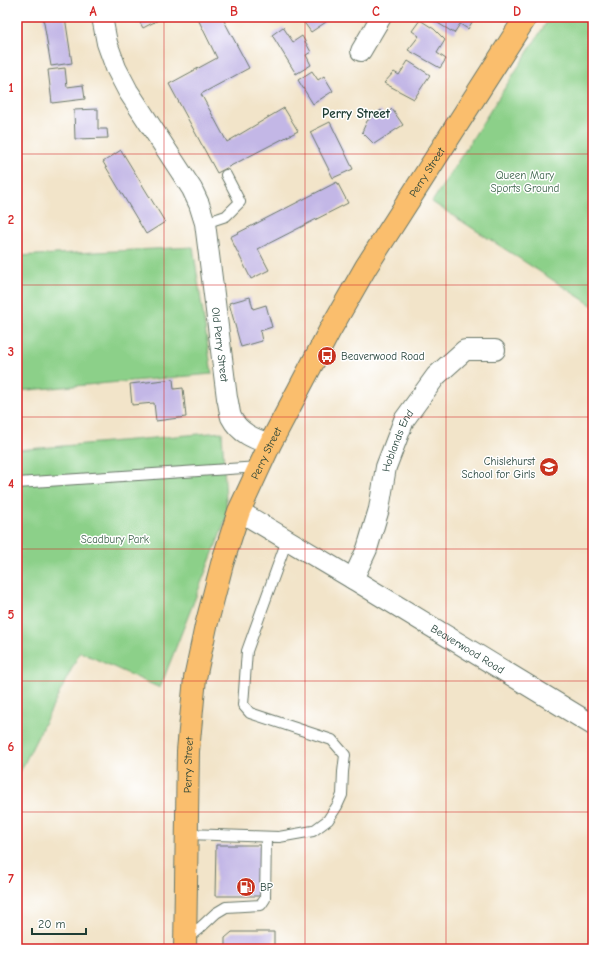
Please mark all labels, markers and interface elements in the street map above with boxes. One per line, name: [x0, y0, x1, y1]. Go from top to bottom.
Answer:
text: A: [89, 4, 97, 19]
text: B: [230, 4, 238, 19]
text: C: [372, 4, 380, 19]
text: D: [513, 4, 521, 19]
text: 1: [8, 80, 14, 95]
district label: Perry Street: [322, 106, 391, 121]
street label: Perry Street: [406, 144, 448, 199]
park label: Queen Mary Sports Ground: [491, 169, 560, 195]
text: 2: [8, 212, 14, 227]
street label: Old Perry Street: [209, 306, 232, 383]
text: 3: [8, 344, 14, 359]
bus stop icon: Beaverwood Road: [316, 345, 338, 367]
place label: Beaverwood Road: [341, 350, 425, 363]
street label: Hoblands End: [379, 407, 416, 473]
street label: Perry Street: [248, 424, 285, 481]
place label: Chislehurst School for Girls: [462, 455, 536, 481]
school or university icon: Chislehurst School for Girls: [538, 456, 560, 478]
text: 4: [8, 476, 14, 491]
park label: Scadbury Park: [81, 533, 150, 546]
text: 5: [8, 607, 15, 622]
street label: Beaverwood Road: [429, 621, 507, 676]
street label: Perry Street: [181, 736, 196, 793]
text: 6: [8, 739, 15, 754]
text: 7: [8, 871, 14, 886]
fuel station icon: BP: [235, 876, 257, 898]
place label: BP: [260, 881, 273, 894]
scale bar: [32, 910, 86, 936]
text: 20 m: [38, 917, 66, 931]

